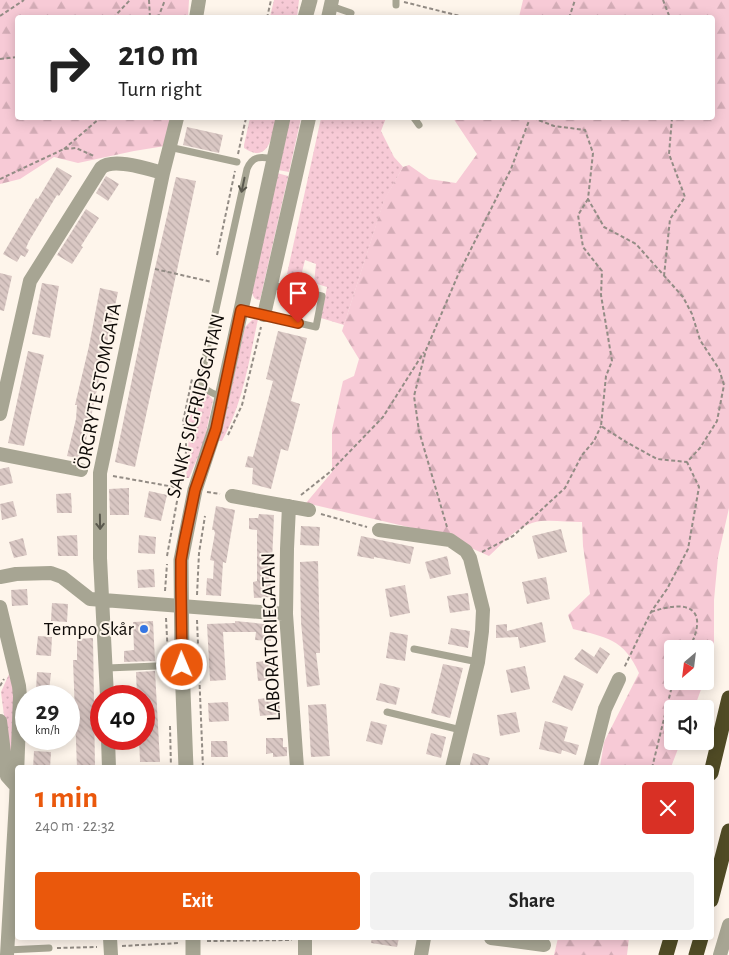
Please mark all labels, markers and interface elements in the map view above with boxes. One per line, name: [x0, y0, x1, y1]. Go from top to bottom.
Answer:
icon: right: [35, 35, 100, 100]
text: 210 m: [118, 37, 199, 72]
text: Turn right: [118, 78, 202, 100]
one-way arrow: [238, 176, 247, 192]
pin: [277, 272, 319, 323]
icon: arrive: [284, 279, 312, 307]
street label: ÖRGRYTE STOMGATA: [73, 301, 125, 471]
street label: SANKT SIGFRIDSGATAN: [163, 312, 229, 500]
one-way arrow: [95, 514, 105, 530]
street label: LABORATORIEGATAN: [258, 552, 284, 722]
place label: Tempo Skår: [44, 619, 135, 639]
marker: Tempo Skår: [138, 623, 150, 635]
position arrow: [155, 638, 207, 690]
north arrow: [664, 640, 714, 690]
map controls: [664, 640, 714, 750]
speed limit sign: 40: [90, 685, 155, 750]
text: 29: [36, 699, 59, 724]
button: sound: [664, 700, 714, 750]
text: km/h: [35, 724, 60, 736]
button: close: [642, 782, 694, 834]
text: 1 min: [35, 783, 98, 813]
text: 240 m · 22:32: [35, 818, 115, 834]
button: Exit: [35, 872, 360, 930]
button: Share: [370, 872, 694, 930]

